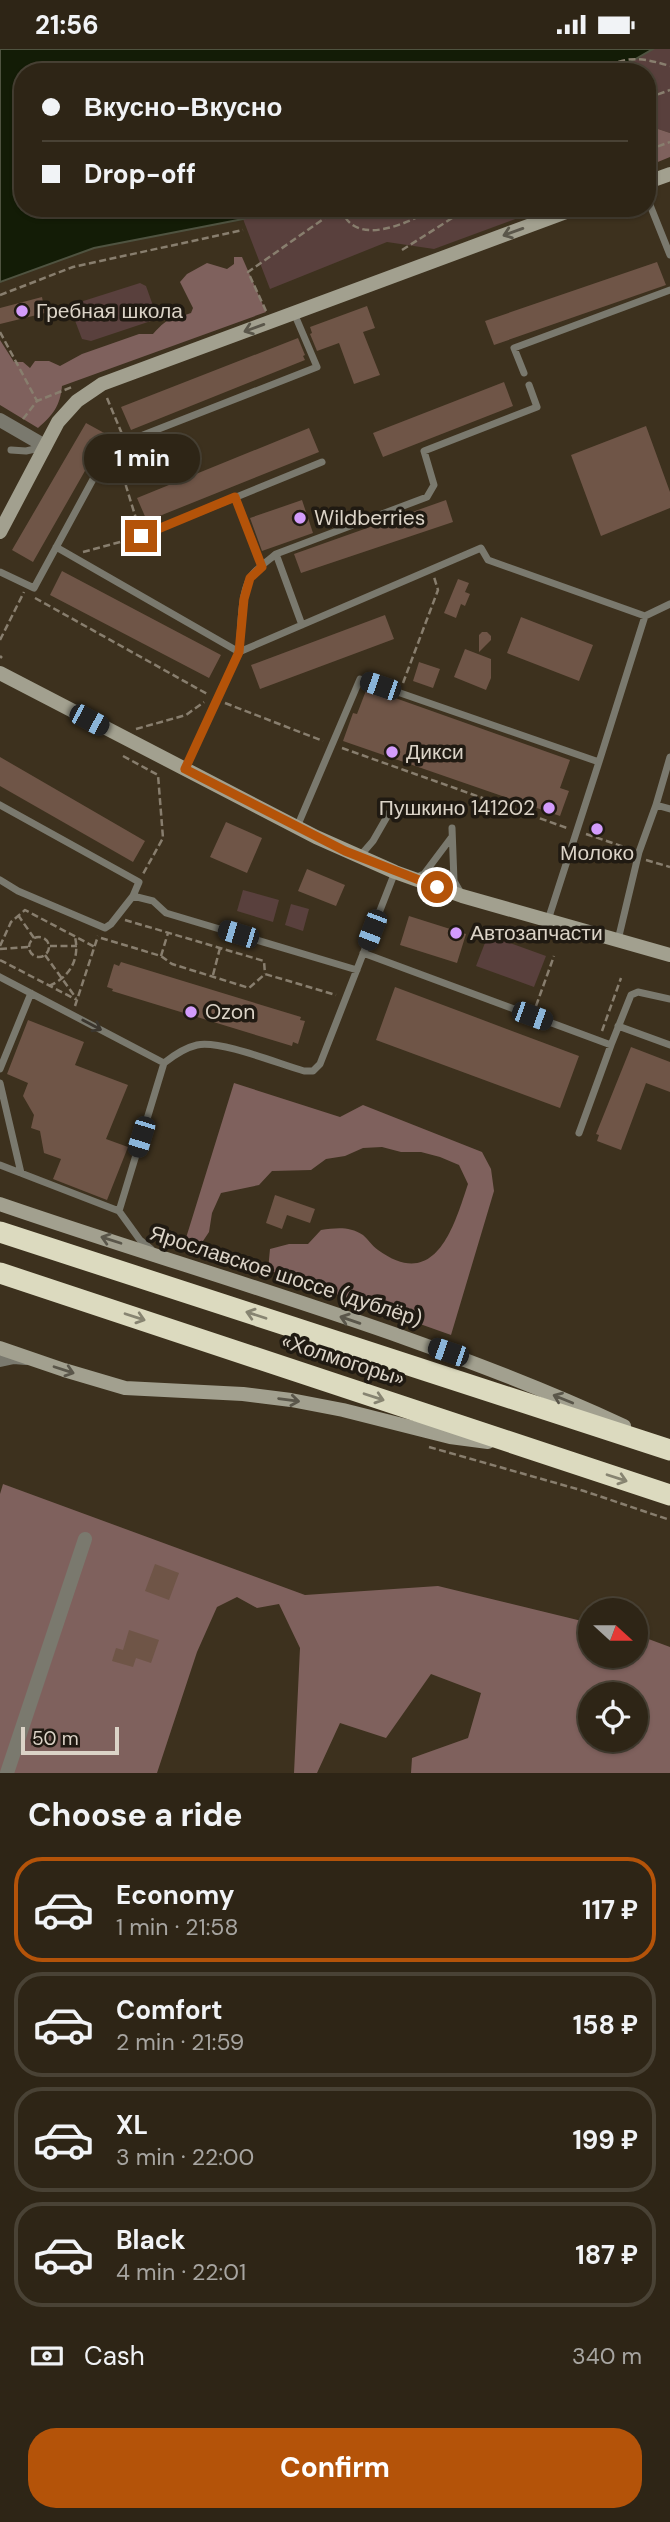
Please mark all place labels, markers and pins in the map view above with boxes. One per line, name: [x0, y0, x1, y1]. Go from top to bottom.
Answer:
place label: Гребная школа: [36, 297, 183, 325]
marker: Гребная школа: [14, 303, 30, 319]
place label: Wildberries: [314, 504, 425, 532]
marker: Wildberries: [292, 510, 308, 526]
place label: Дикси: [406, 738, 464, 766]
marker: Дикси: [384, 744, 400, 760]
place label: Пушкино 141202: [379, 794, 535, 822]
marker: Пушкино 141202: [541, 800, 557, 816]
marker: Молоко: [589, 821, 605, 837]
place label: Молоко: [560, 839, 634, 867]
place label: Автозапчасти: [470, 919, 603, 947]
marker: Автозапчасти: [448, 925, 464, 941]
place label: Ozon: [205, 998, 255, 1026]
marker: Ozon: [183, 1004, 199, 1020]

